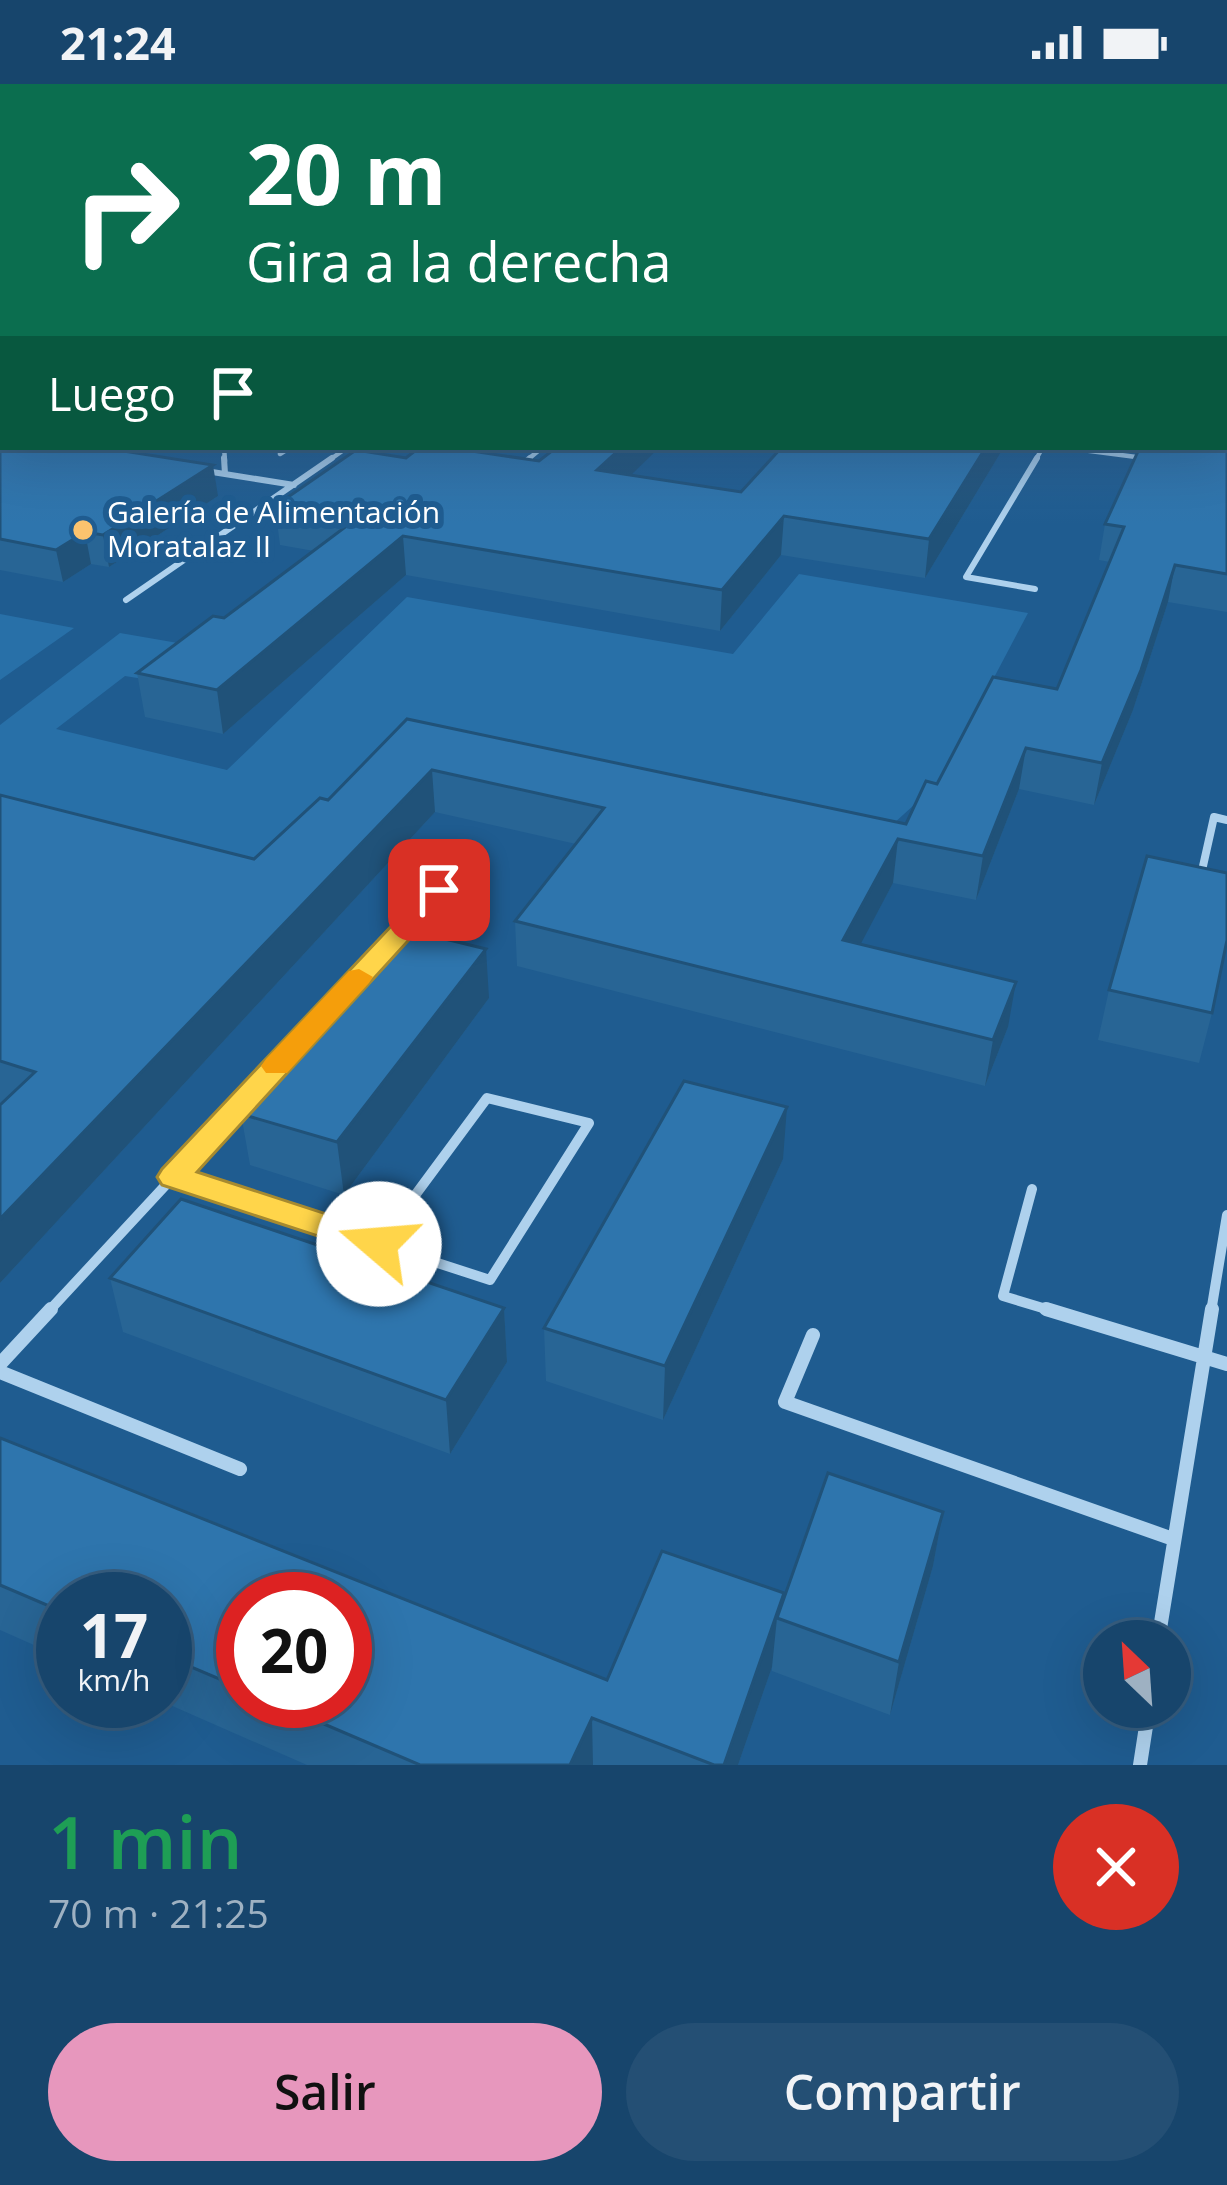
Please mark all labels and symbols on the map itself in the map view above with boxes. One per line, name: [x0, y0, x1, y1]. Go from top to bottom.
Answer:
place label: Galería de Alimentación Moratalaz II: [107, 491, 440, 566]
marker: Galería de Alimentación Moratalaz II: [70, 517, 96, 543]
pin: [388, 839, 490, 941]
position arrow: [316, 1181, 442, 1307]
speed limit sign: 20: [216, 1572, 372, 1728]
north arrow: [1083, 1620, 1191, 1728]

